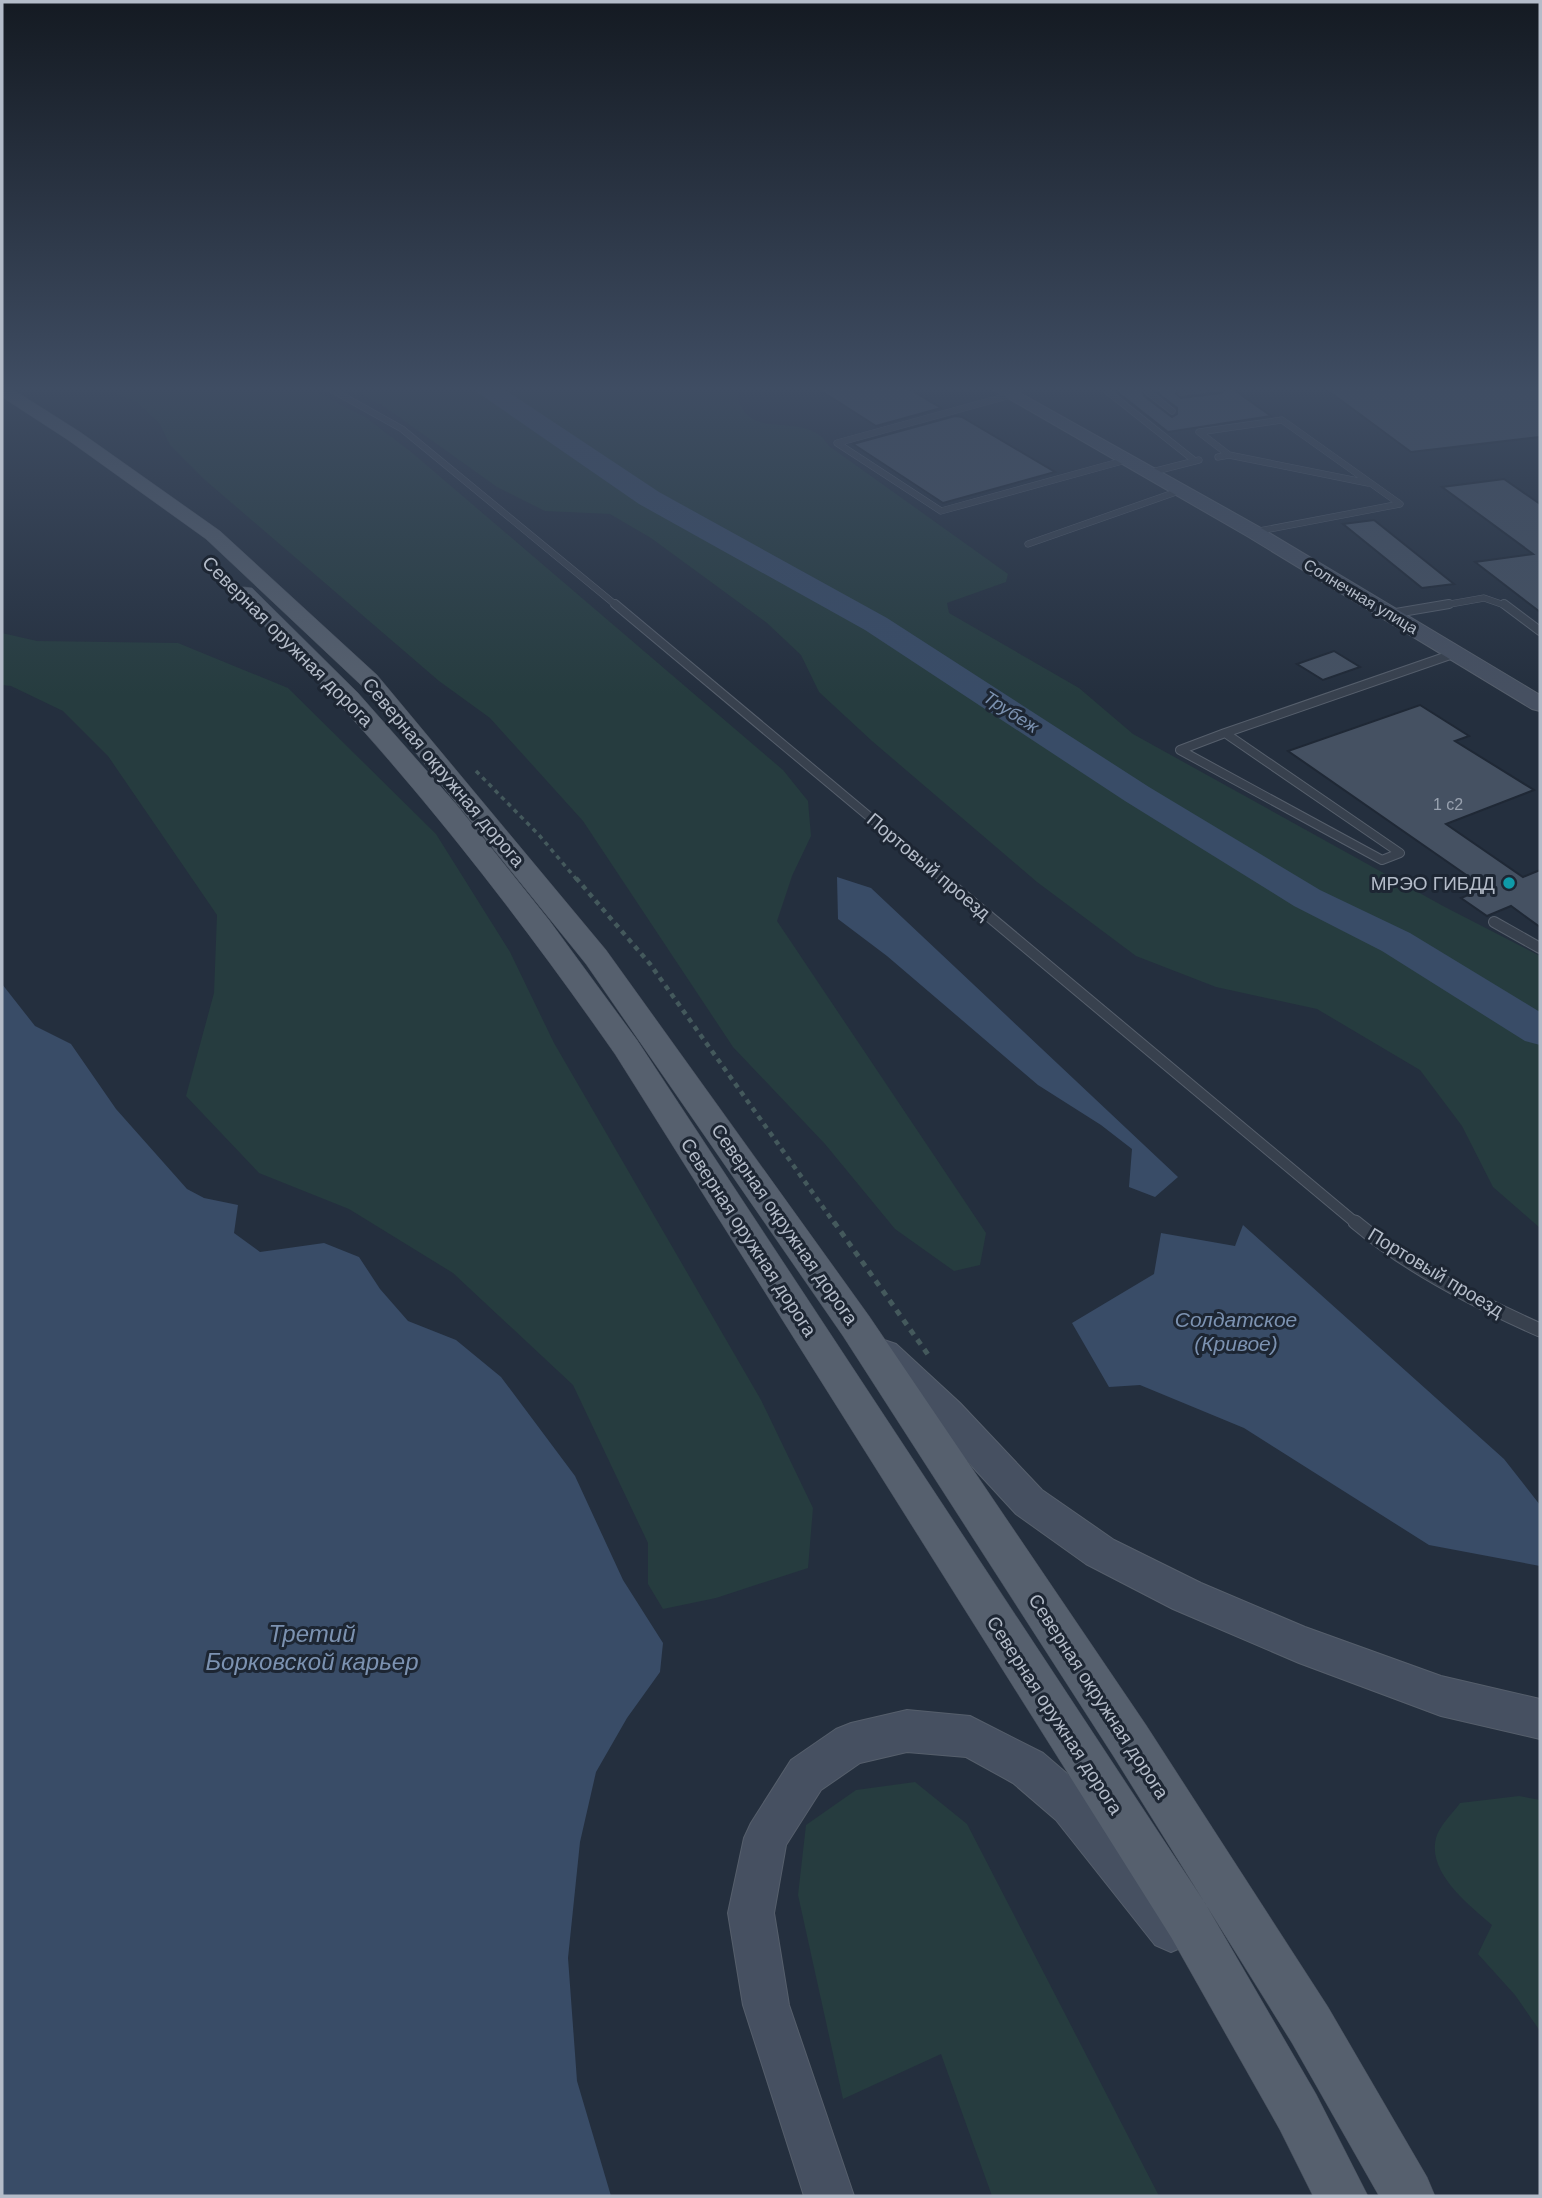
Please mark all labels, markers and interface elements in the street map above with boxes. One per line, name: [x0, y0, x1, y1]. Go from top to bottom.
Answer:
street label: Северная оружная дорога: [198, 552, 377, 731]
street label: Солнечная улица: [1301, 556, 1421, 637]
street label: Северная окружная дорога: [358, 674, 529, 871]
water label: Трубеж: [980, 687, 1044, 738]
house number: 1 с2: [1433, 796, 1463, 813]
street label: Портовый проезд: [863, 809, 994, 924]
place label: МРЭО ГИБДД: [1371, 873, 1495, 894]
marker: МРЭО ГИБДД: [1501, 875, 1517, 891]
street label: Северная окружная дорога: [707, 1120, 862, 1329]
street label: Северная оружная дорога: [677, 1134, 821, 1341]
street label: Портовый проезд: [1364, 1224, 1507, 1321]
water label: Солдатское (Кривое): [1175, 1308, 1297, 1355]
street label: Северная окружная дорога: [1024, 1590, 1173, 1803]
street label: Северная оружная дорога: [983, 1612, 1127, 1819]
water label: Третий Борковской карьер: [205, 1620, 419, 1675]

